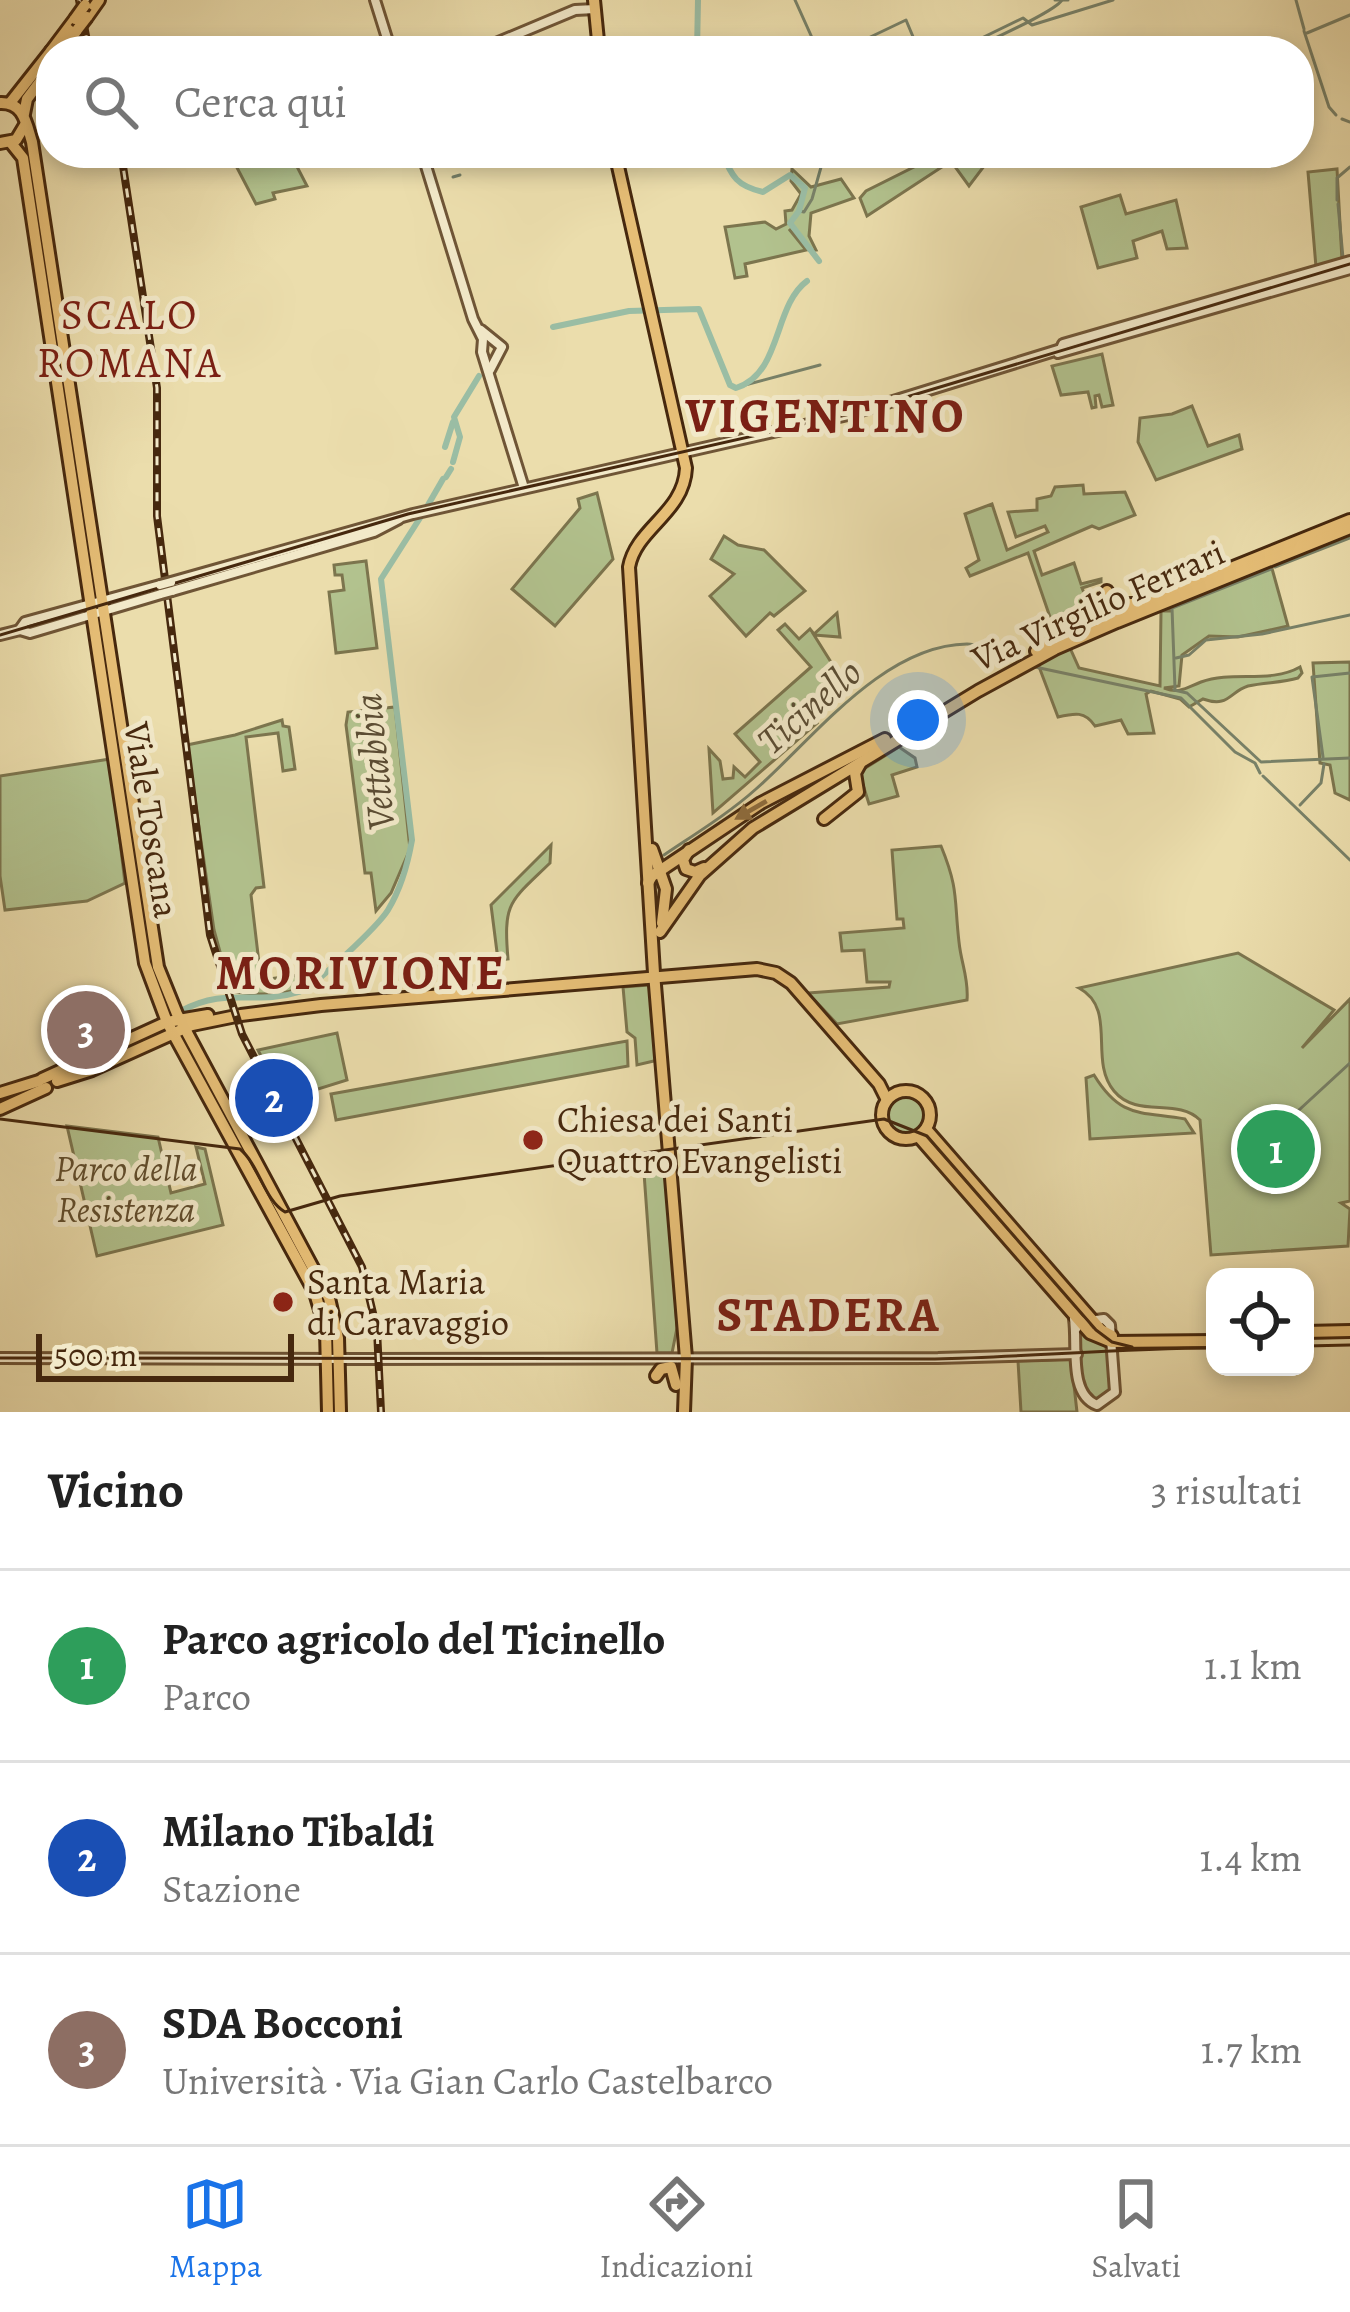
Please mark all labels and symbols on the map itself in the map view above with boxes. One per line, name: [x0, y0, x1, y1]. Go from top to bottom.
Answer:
district label: SCALO ROMANA: [37, 286, 223, 391]
district label: VIGENTINO: [685, 383, 966, 449]
street label: Via Virgilio Ferrari: [963, 527, 1232, 683]
water label: Ticinello: [746, 646, 872, 766]
your location: [888, 690, 948, 750]
water label: Vettabbia: [340, 691, 408, 833]
street label: Viale Toscana: [112, 718, 192, 922]
one-way arrow: [734, 798, 767, 819]
district label: MORIVIONE: [215, 940, 507, 1006]
pin: 3: [47, 985, 125, 1075]
pin: 2: [235, 1053, 313, 1143]
place label: Chiesa dei Santi Quattro Evangelisti: [557, 1095, 842, 1185]
pin: 1: [1237, 1104, 1315, 1194]
marker: Chiesa dei Santi Quattro Evangelisti: [520, 1127, 546, 1153]
park label: Parco della Resistenza: [55, 1144, 197, 1234]
place label: Santa Maria di Caravaggio: [307, 1257, 509, 1347]
district label: STADERA: [716, 1282, 942, 1348]
marker: Santa Maria di Caravaggio: [270, 1289, 296, 1315]
scale bar: [36, 1328, 294, 1381]

